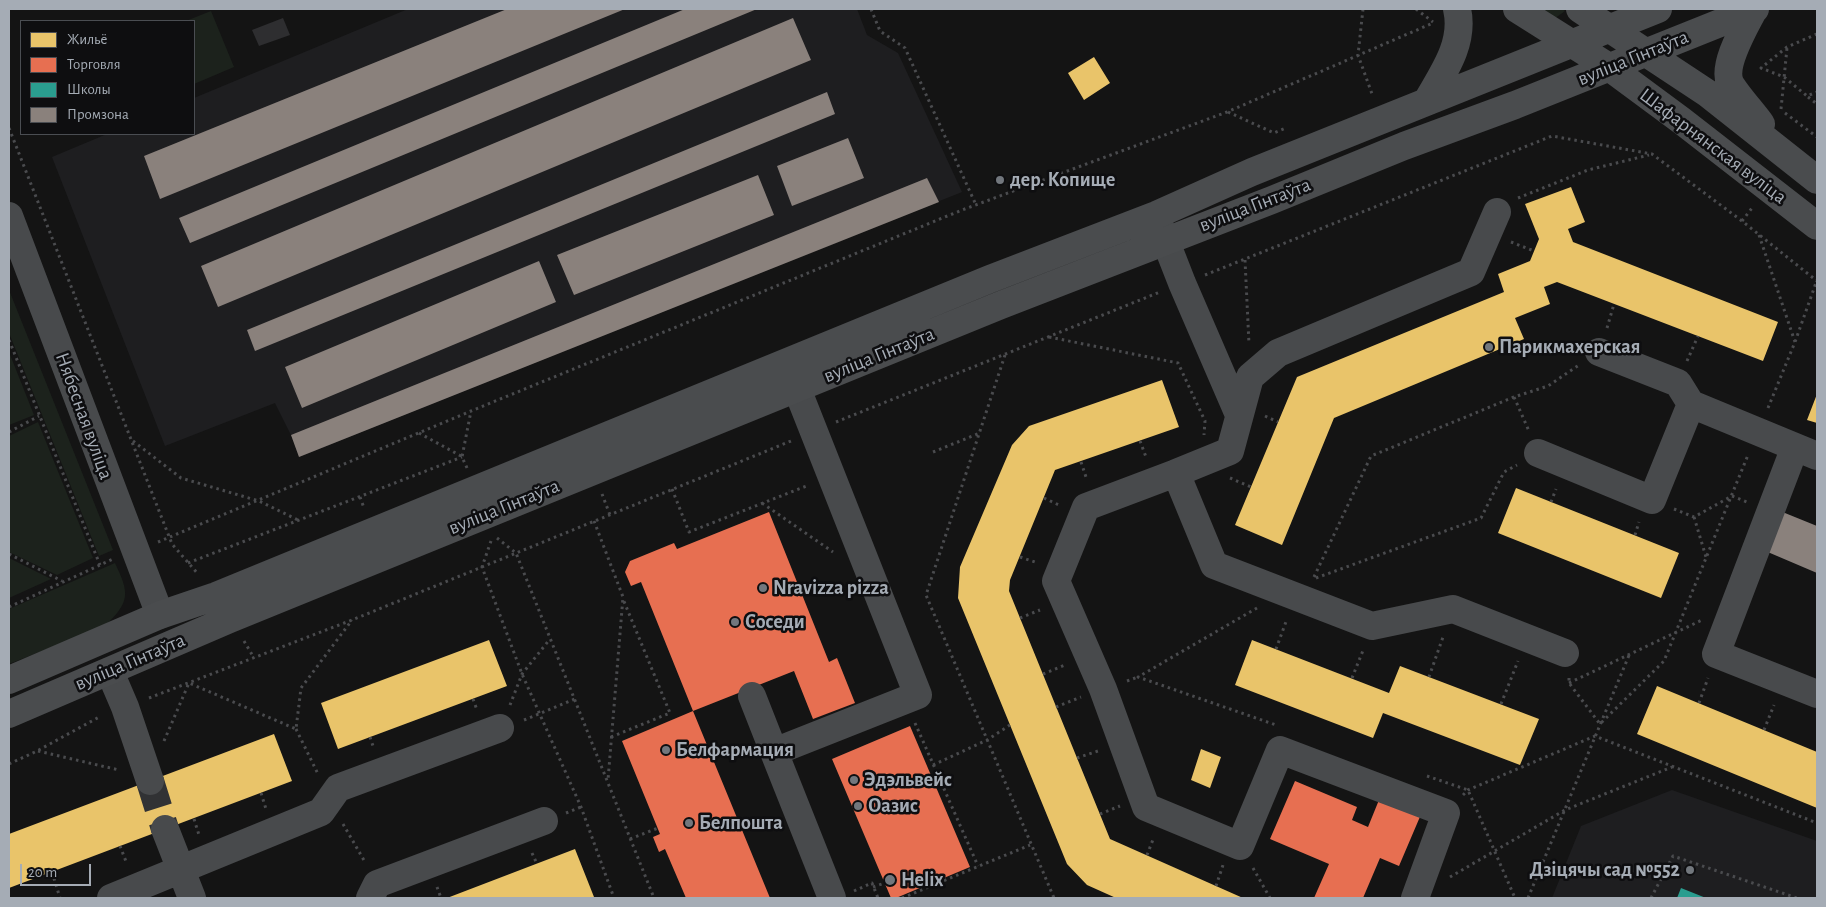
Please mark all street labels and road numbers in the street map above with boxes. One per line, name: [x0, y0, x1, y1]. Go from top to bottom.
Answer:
street label: вуліца Гінтаўта: [1574, 25, 1692, 91]
street label: Шафарнянская вуліца: [1635, 83, 1791, 209]
street label: вуліца Гінтаўта: [1196, 173, 1314, 237]
street label: вуліца Гінтаўта: [820, 322, 938, 388]
street label: Нябесная вуліца: [50, 349, 118, 483]
street label: вуліца Гінтаўта: [445, 474, 563, 540]
street label: вуліца Гінтаўта: [71, 628, 189, 696]

